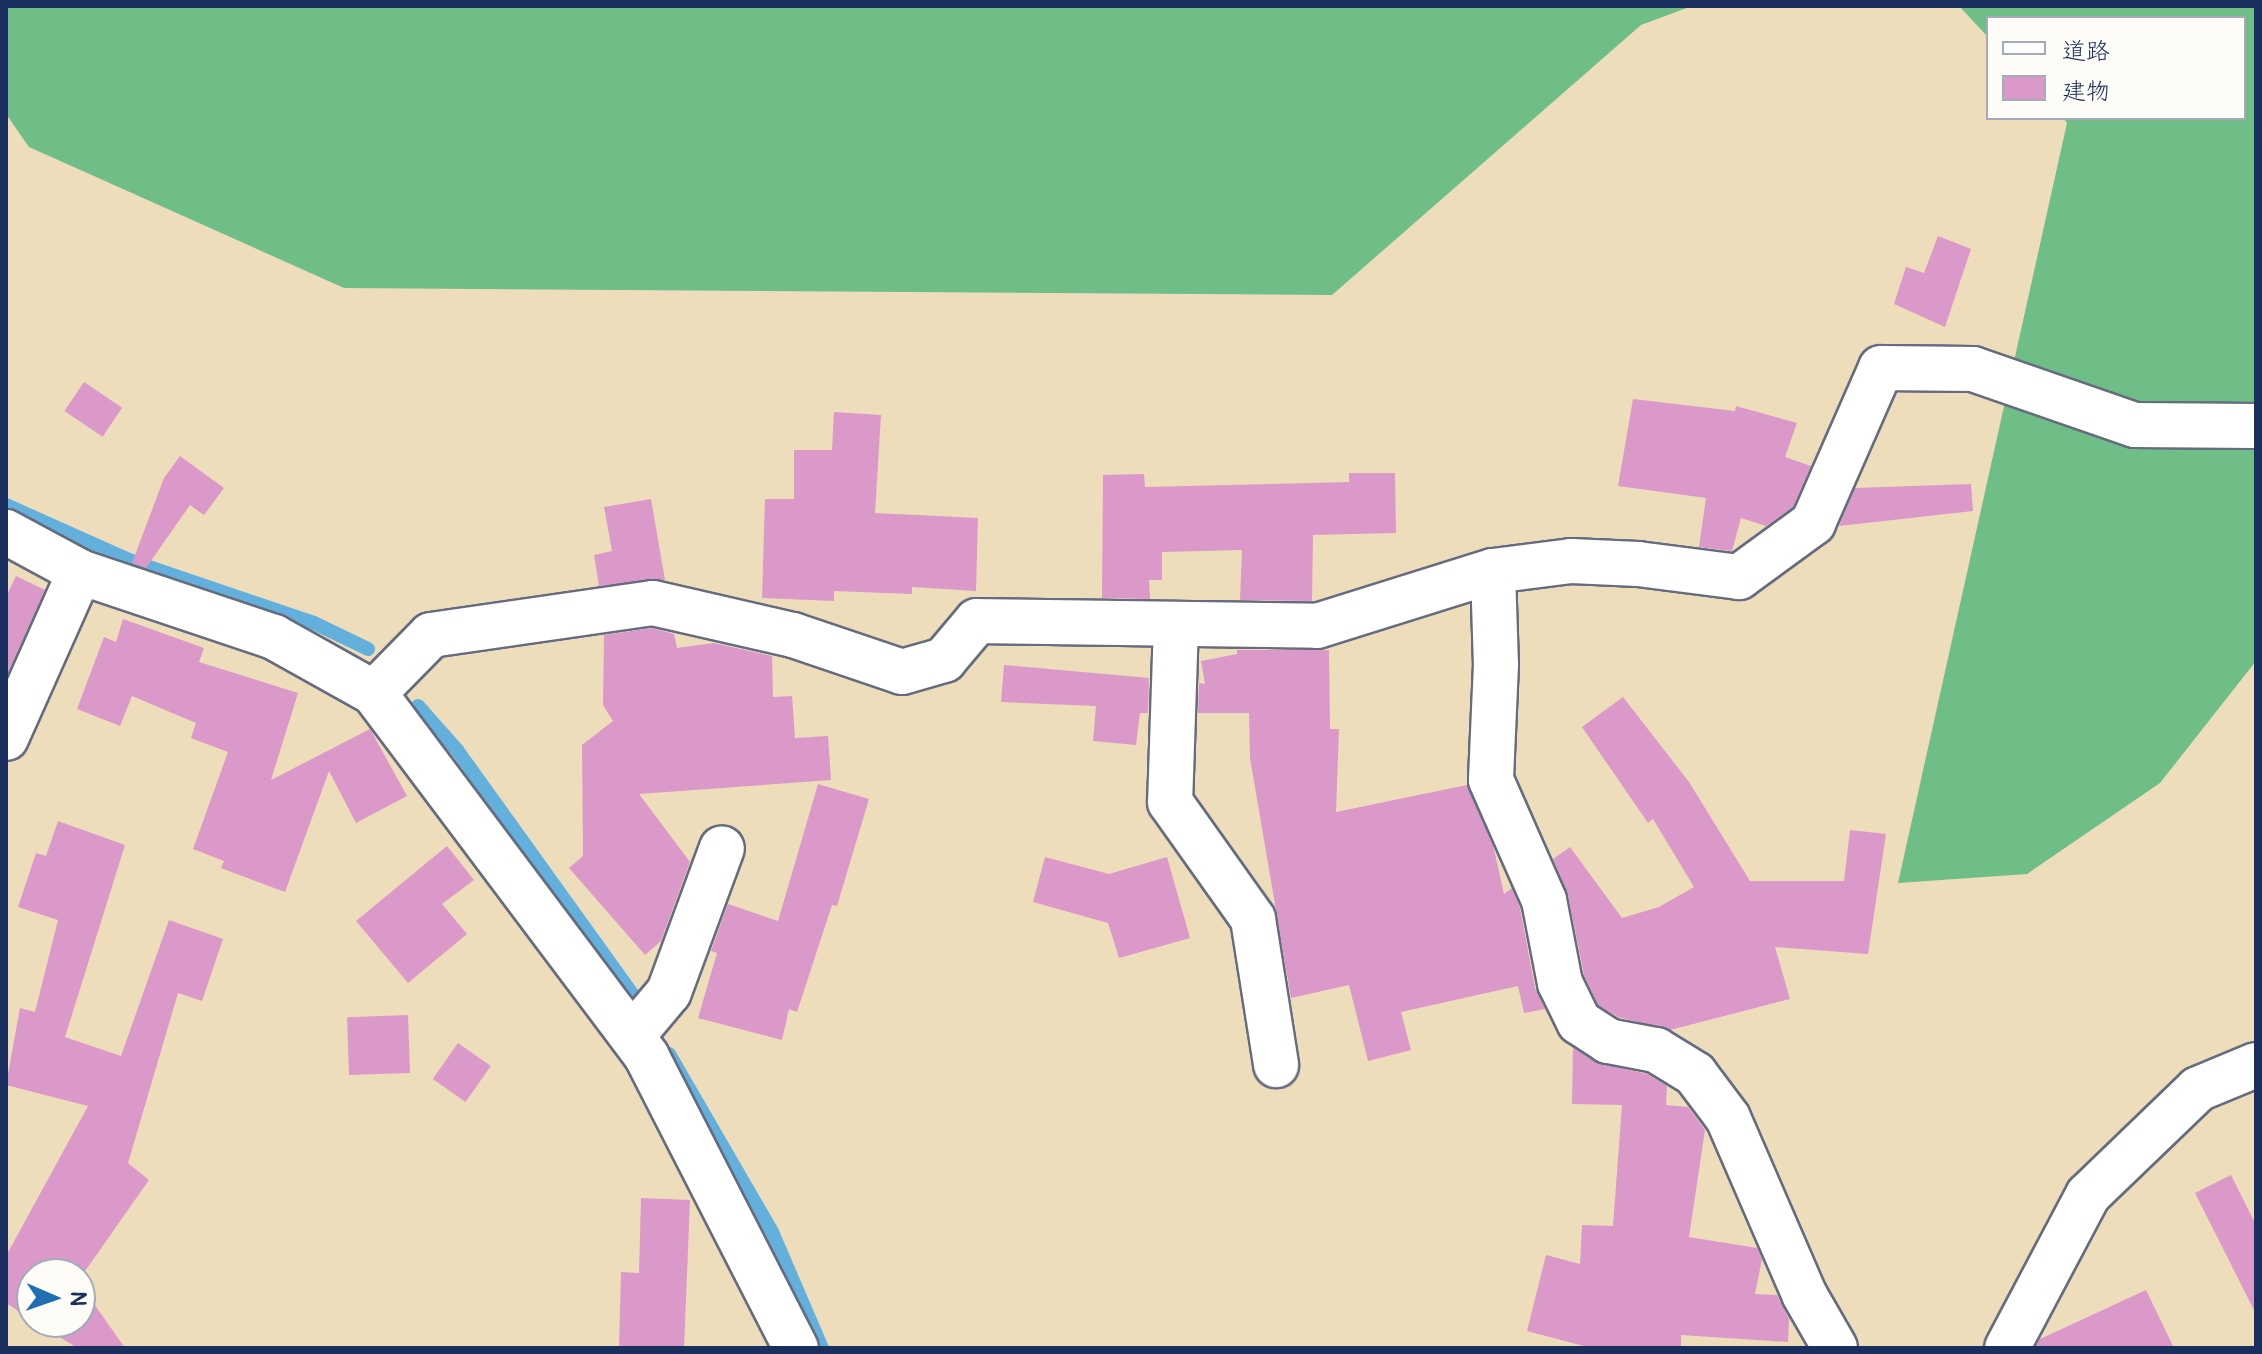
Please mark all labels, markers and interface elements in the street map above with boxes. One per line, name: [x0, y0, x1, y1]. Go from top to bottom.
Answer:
legend: [1986, 16, 2246, 120]
text: 道路: [2062, 37, 2110, 66]
text: 建物: [2062, 77, 2110, 106]
north arrow: [16, 1258, 96, 1338]
text: N: [64, 1291, 92, 1307]

